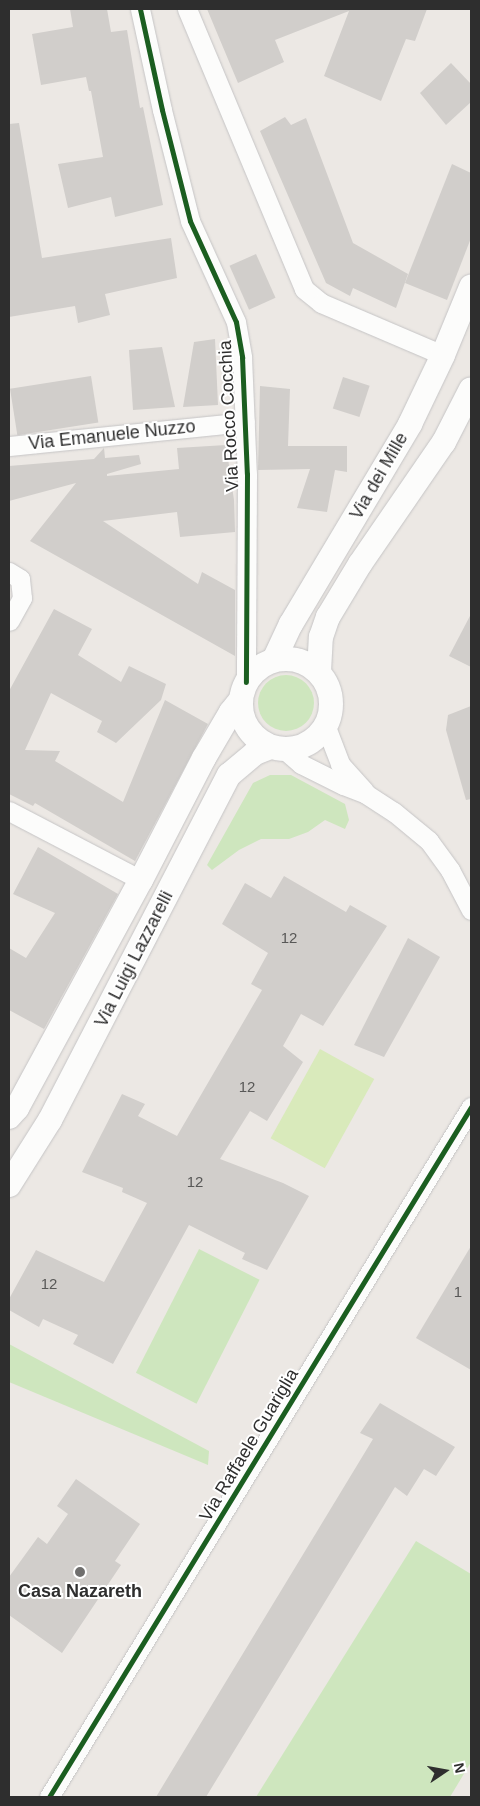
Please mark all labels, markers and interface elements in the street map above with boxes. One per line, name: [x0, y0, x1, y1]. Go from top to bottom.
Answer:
street label: Via Rocco Cocchia: [214, 340, 244, 492]
street label: Via Emanuele Nuzzo: [27, 415, 197, 455]
street label: Via dei Mille: [345, 429, 413, 523]
street label: Via Luigi Lazzarelli: [90, 887, 178, 1031]
house number: 12: [281, 929, 297, 947]
house number: 12: [239, 1078, 255, 1096]
house number: 12: [187, 1173, 203, 1191]
house number: 12: [41, 1275, 57, 1293]
house number: 1: [454, 1283, 462, 1301]
street label: Via Raffaele Guariglia: [195, 1365, 303, 1525]
marker: Casa Nazareth: [74, 1566, 86, 1578]
place label: Casa Nazareth: [18, 1580, 142, 1602]
north arrow: [420, 1746, 470, 1796]
text: N: [451, 1761, 469, 1774]

